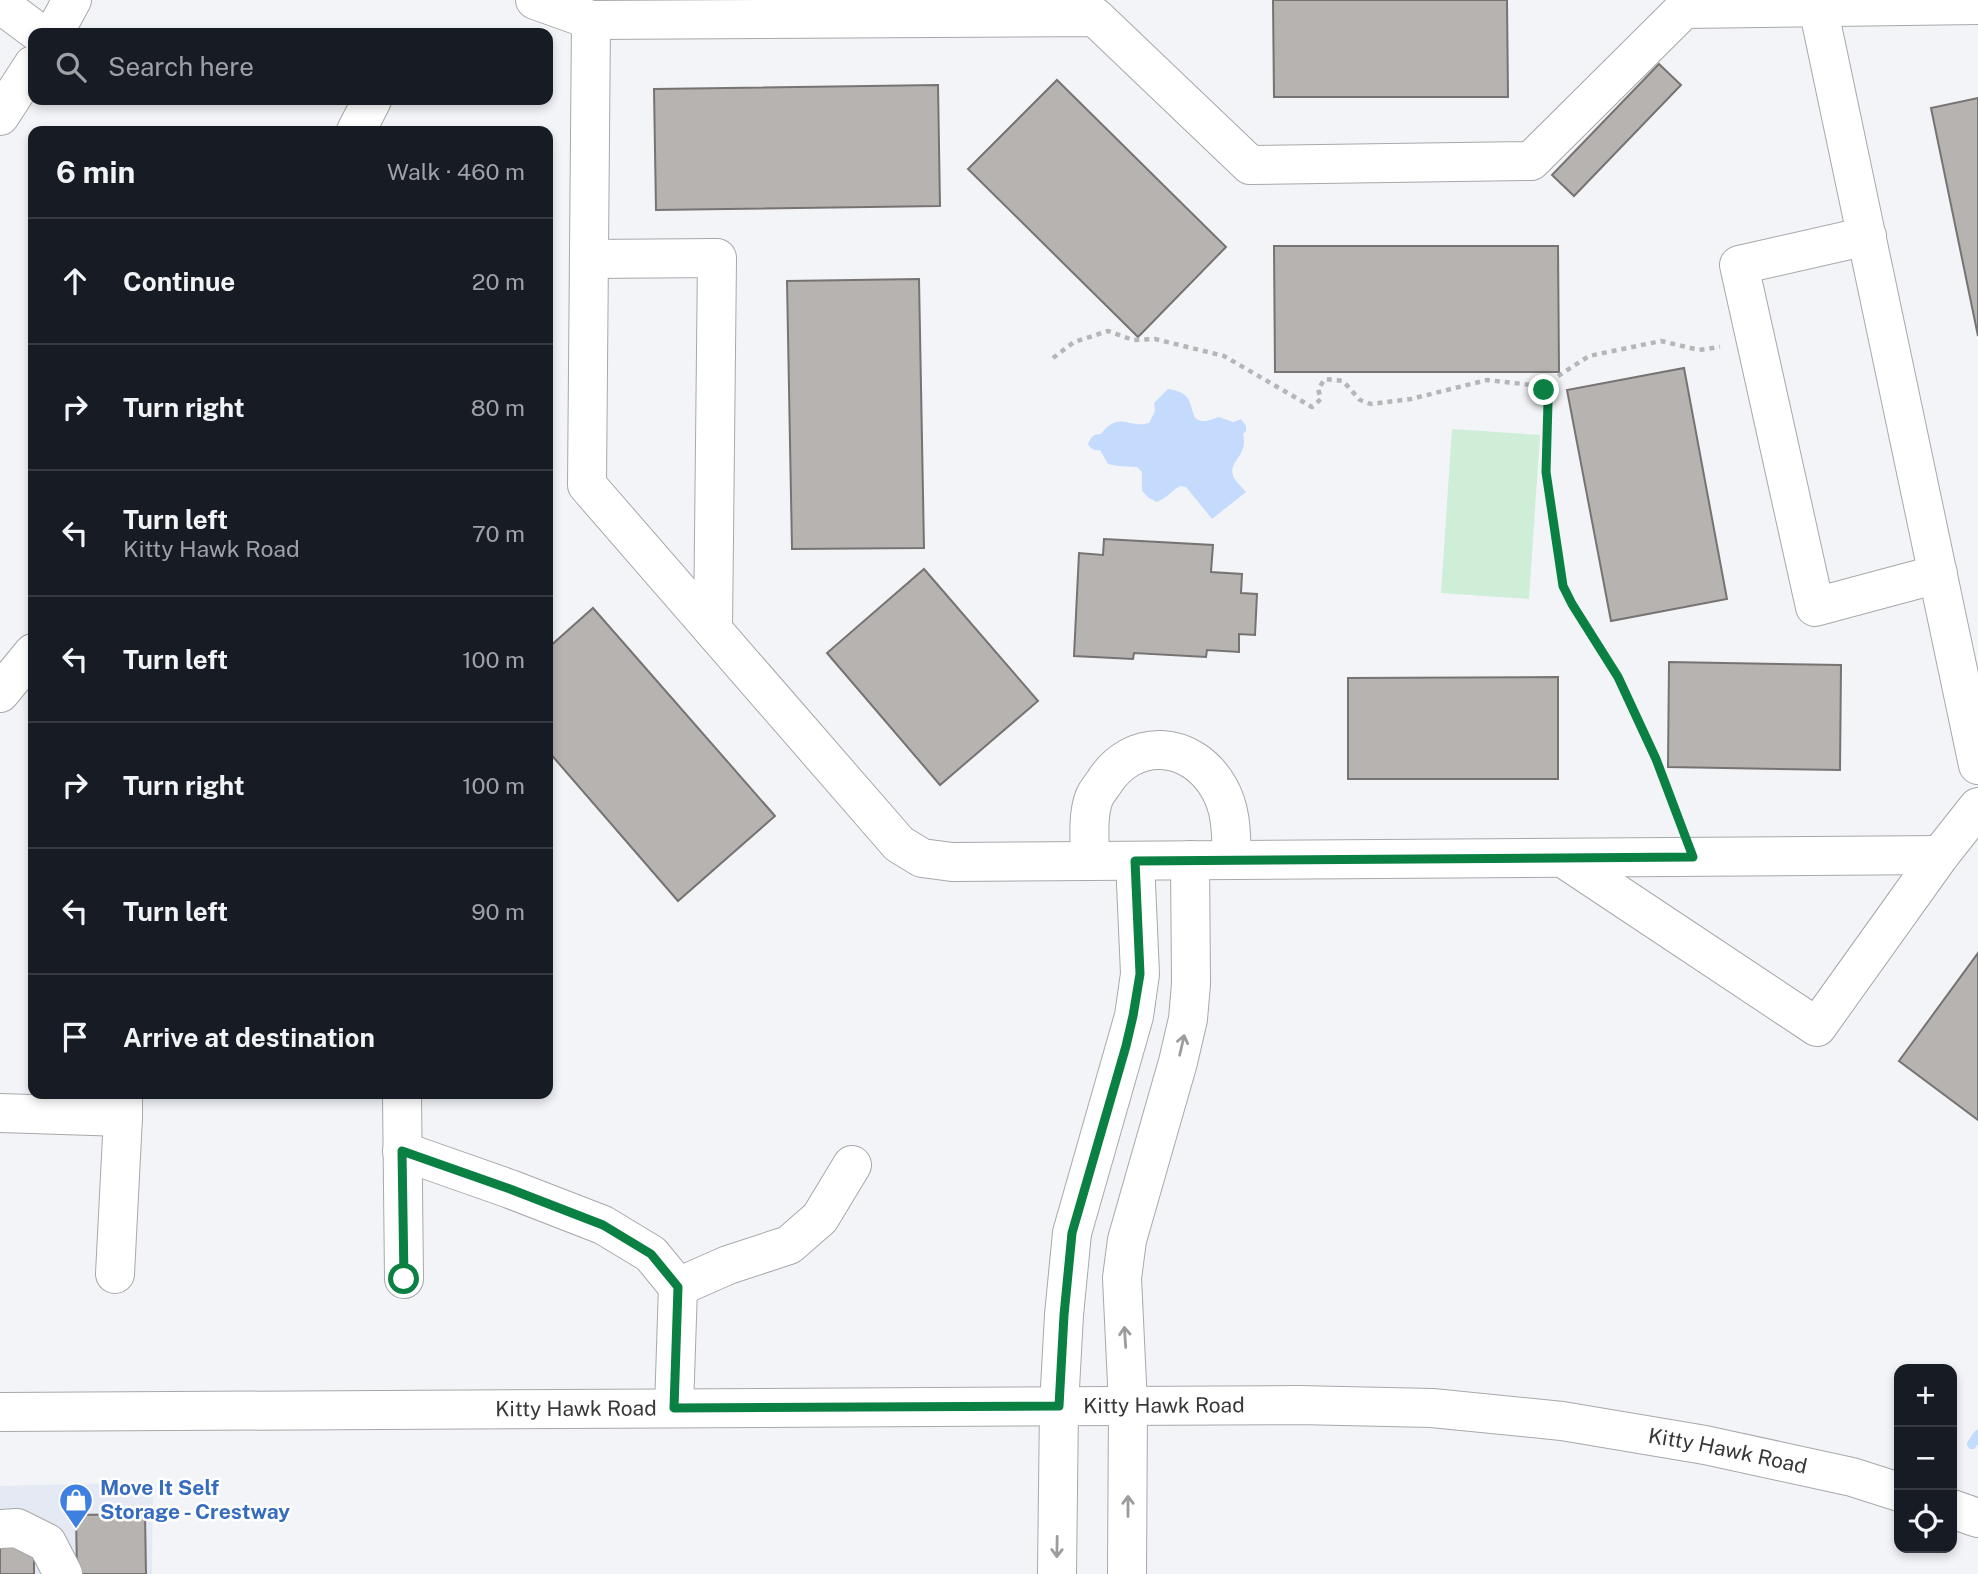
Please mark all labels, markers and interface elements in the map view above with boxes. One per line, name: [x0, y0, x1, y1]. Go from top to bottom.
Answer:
search box: [28, 28, 553, 105]
icon: search: [52, 48, 90, 86]
text: Search here: [108, 51, 254, 82]
text: 6 min: [56, 154, 135, 190]
text: Walk · 460 m: [387, 158, 525, 185]
icon: ahead: [56, 262, 94, 300]
text: Continue: [123, 266, 235, 297]
text: 20 m: [472, 268, 525, 295]
route end: [1528, 374, 1559, 405]
icon: right: [56, 388, 94, 426]
text: Turn right: [123, 392, 245, 423]
text: 80 m: [471, 394, 525, 421]
text: Turn left: [123, 504, 228, 535]
icon: left: [56, 514, 94, 552]
text: 70 m: [472, 520, 525, 547]
text: Kitty Hawk Road: [123, 535, 300, 562]
icon: left: [56, 640, 94, 678]
text: Turn left: [123, 644, 228, 675]
text: 100 m: [462, 646, 525, 673]
icon: right: [56, 766, 94, 804]
text: Turn right: [123, 770, 245, 801]
text: 100 m: [462, 772, 525, 799]
icon: left: [56, 892, 94, 930]
text: Turn left: [123, 896, 228, 927]
text: 90 m: [471, 898, 525, 925]
icon: arrive: [56, 1018, 94, 1056]
text: Arrive at destination: [123, 1022, 375, 1053]
one-way arrow: [1177, 1034, 1190, 1056]
route start: [388, 1263, 419, 1294]
one-way arrow: [1118, 1326, 1131, 1349]
map controls: [1894, 1364, 1957, 1553]
button: +: [1894, 1364, 1957, 1427]
street label: Kitty Hawk Road: [1083, 1392, 1245, 1418]
street label: Kitty Hawk Road: [495, 1395, 657, 1421]
street label: Kitty Hawk Road: [1646, 1423, 1809, 1479]
button: −: [1894, 1427, 1957, 1490]
place label: Move It Self Storage - Crestway: [100, 1475, 290, 1524]
shop icon: Move It Self Storage - Crestway: [57, 1481, 95, 1530]
button: locate: [1894, 1490, 1957, 1553]
one-way arrow: [1121, 1495, 1134, 1518]
one-way arrow: [1051, 1536, 1064, 1559]

